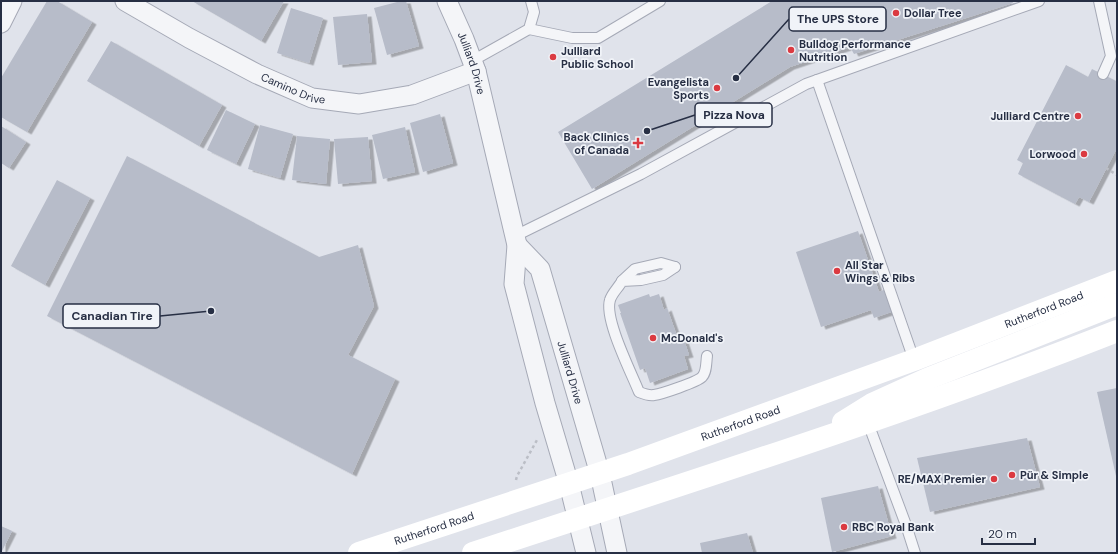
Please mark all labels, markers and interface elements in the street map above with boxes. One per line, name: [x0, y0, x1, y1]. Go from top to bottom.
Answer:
place label: Dollar Tree: [904, 6, 962, 20]
callout: The UPS Store: [789, 7, 886, 31]
marker: Dollar Tree: [891, 8, 901, 18]
text: The UPS Store: [797, 11, 879, 27]
street label: Julliard Drive: [455, 30, 488, 96]
place label: Bulldog Performance Nutrition: [799, 37, 911, 64]
place label: Julliard Public School: [561, 44, 633, 71]
marker: Bulldog Performance Nutrition: [786, 45, 796, 55]
marker: Julliard Public School: [548, 52, 558, 62]
street label: Camino Drive: [259, 70, 326, 107]
place label: Evangelista Sports: [648, 75, 709, 102]
marker: Evangelista Sports: [712, 83, 722, 93]
callout: Pizza Nova: [695, 103, 772, 127]
text: Pizza Nova: [703, 107, 765, 123]
place label: Julliard Centre: [990, 109, 1070, 123]
marker: Julliard Centre: [1073, 111, 1083, 121]
place label: Back Clinics of Canada: [564, 130, 629, 157]
marker: Back Clinics of Canada: [632, 137, 644, 149]
place label: Lorwood: [1029, 147, 1076, 161]
marker: Lorwood: [1079, 149, 1089, 159]
place label: All Star Wings & Ribs: [845, 258, 915, 285]
marker: All Star Wings & Ribs: [832, 266, 842, 276]
street label: Rutherford Road: [1003, 288, 1085, 331]
callout: Canadian Tire: [63, 304, 160, 328]
text: Canadian Tire: [71, 308, 153, 324]
place label: McDonald's: [661, 331, 723, 345]
marker: McDonald's: [648, 333, 658, 343]
street label: Julliard Drive: [554, 339, 586, 406]
street label: Rutherford Road: [699, 402, 782, 444]
place label: Pür & Simple: [1020, 468, 1089, 482]
marker: Pür & Simple: [1007, 470, 1017, 480]
place label: RE/MAX Premier: [898, 472, 986, 486]
marker: RE/MAX Premier: [989, 474, 999, 484]
street label: Rutherford Road: [392, 508, 476, 548]
place label: RBC Royal Bank: [852, 520, 935, 534]
scale bar: [982, 520, 1035, 546]
marker: RBC Royal Bank: [839, 522, 849, 532]
text: 20 m: [988, 526, 1017, 542]

